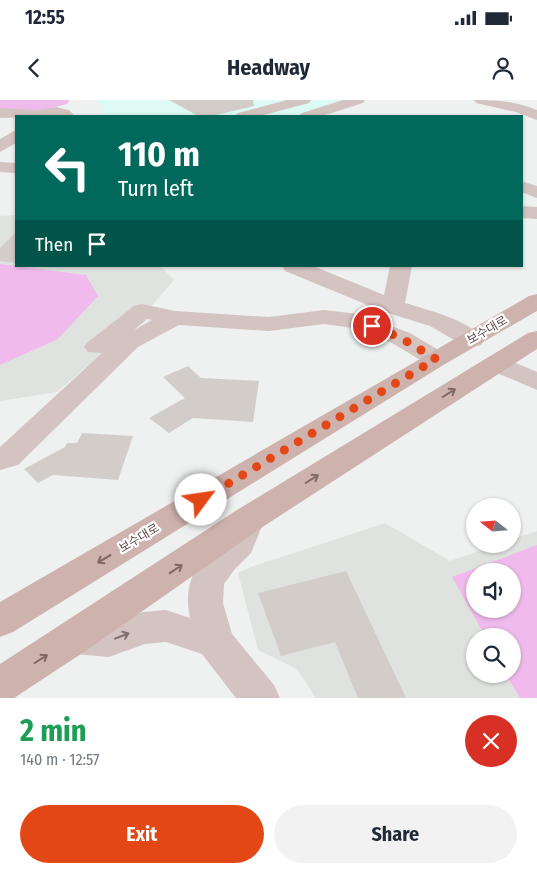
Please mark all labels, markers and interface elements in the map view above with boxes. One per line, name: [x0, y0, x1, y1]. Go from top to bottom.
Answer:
text: 12:55: [25, 6, 65, 29]
icon: back: [20, 54, 48, 82]
text: Headway: [227, 54, 310, 81]
icon: person: [489, 54, 517, 82]
text: 110 m: [118, 133, 200, 175]
icon: left: [35, 135, 100, 200]
text: Turn left: [118, 175, 194, 202]
icon: arrive: [83, 230, 111, 258]
text: Then: [35, 233, 73, 256]
pin: [351, 305, 393, 347]
icon: arrive: [358, 312, 386, 340]
street label: 보수대로: [464, 313, 510, 347]
one-way arrow: [442, 388, 456, 398]
position arrow: [174, 473, 226, 525]
one-way arrow: [304, 474, 318, 484]
north arrow: [466, 498, 521, 552]
map controls: [466, 498, 521, 683]
street label: 보수대로: [116, 521, 162, 555]
one-way arrow: [98, 554, 112, 564]
button: sound: [466, 563, 521, 618]
one-way arrow: [169, 564, 183, 574]
button: search: [466, 628, 521, 683]
one-way arrow: [114, 631, 129, 640]
one-way arrow: [34, 654, 48, 664]
text: 2 min: [20, 713, 87, 749]
button: close: [465, 715, 517, 767]
text: 140 m · 12:57: [20, 750, 100, 769]
button: Exit: [20, 805, 264, 863]
button: Share: [274, 805, 517, 863]

